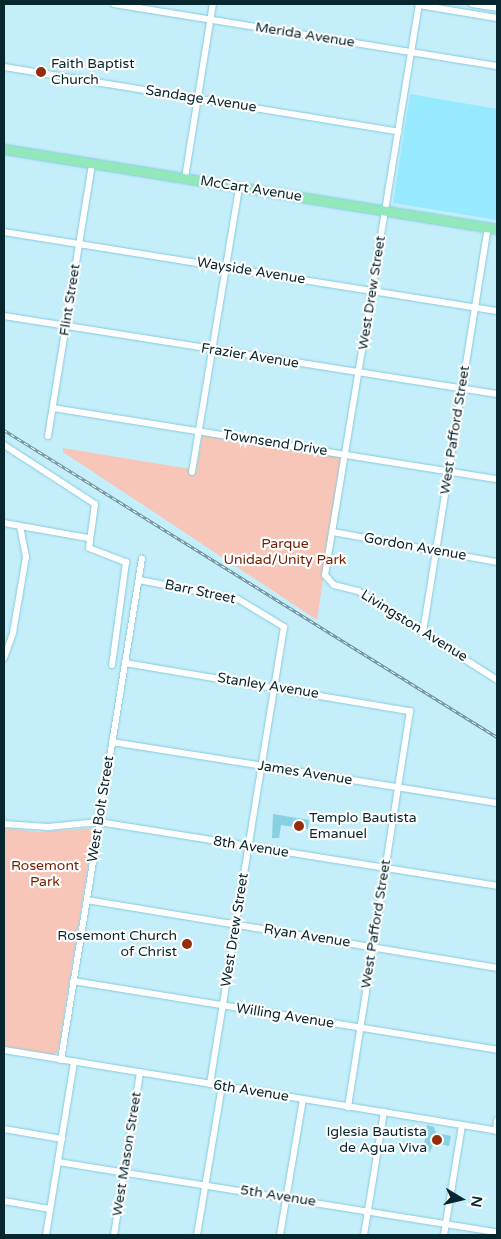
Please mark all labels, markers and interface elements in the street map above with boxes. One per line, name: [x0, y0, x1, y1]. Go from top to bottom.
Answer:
street label: Merida Avenue: [254, 19, 356, 51]
place label: Faith Baptist Church: [51, 56, 135, 88]
marker: Faith Baptist Church: [35, 66, 47, 78]
street label: Sandage Avenue: [144, 82, 258, 116]
street label: McCart Avenue: [199, 173, 303, 205]
street label: West Drew Street: [355, 235, 389, 351]
street label: Wayside Avenue: [196, 254, 306, 288]
street label: Flint Street: [56, 263, 84, 337]
street label: Frazier Avenue: [200, 340, 300, 372]
street label: West Pafford Street: [437, 364, 473, 496]
street label: Townsend Drive: [221, 426, 329, 460]
street label: Gordon Avenue: [362, 530, 468, 564]
park label: Parque Unidad/Unity Park: [224, 536, 346, 568]
street label: Barr Street: [163, 576, 237, 608]
street label: Livingston Avenue: [358, 586, 470, 666]
street label: Stanley Avenue: [216, 670, 320, 702]
street label: West Bolt Street: [84, 754, 118, 864]
street label: James Avenue: [256, 757, 354, 789]
place label: Templo Bautista Emanuel: [309, 810, 417, 842]
marker: Templo Bautista Emanuel: [293, 820, 305, 832]
street label: 8th Avenue: [212, 833, 290, 861]
park label: Rosemont Park: [11, 858, 79, 890]
street label: West Pafford Street: [358, 858, 394, 990]
street label: West Drew Street: [218, 872, 252, 988]
street label: Ryan Avenue: [262, 921, 352, 951]
place label: Rosemont Church of Christ: [57, 928, 177, 960]
marker: Rosemont Church of Christ: [181, 938, 193, 950]
street label: Willing Avenue: [235, 1000, 335, 1032]
street label: 6th Avenue: [212, 1077, 290, 1105]
street label: West Mason Street: [109, 1091, 145, 1217]
place label: Iglesia Bautista de Agua Viva: [326, 1124, 427, 1156]
marker: Iglesia Bautista de Agua Viva: [431, 1134, 443, 1146]
north arrow: [436, 1174, 486, 1224]
street label: 5th Avenue: [239, 1182, 317, 1210]
text: N: [467, 1195, 486, 1208]

